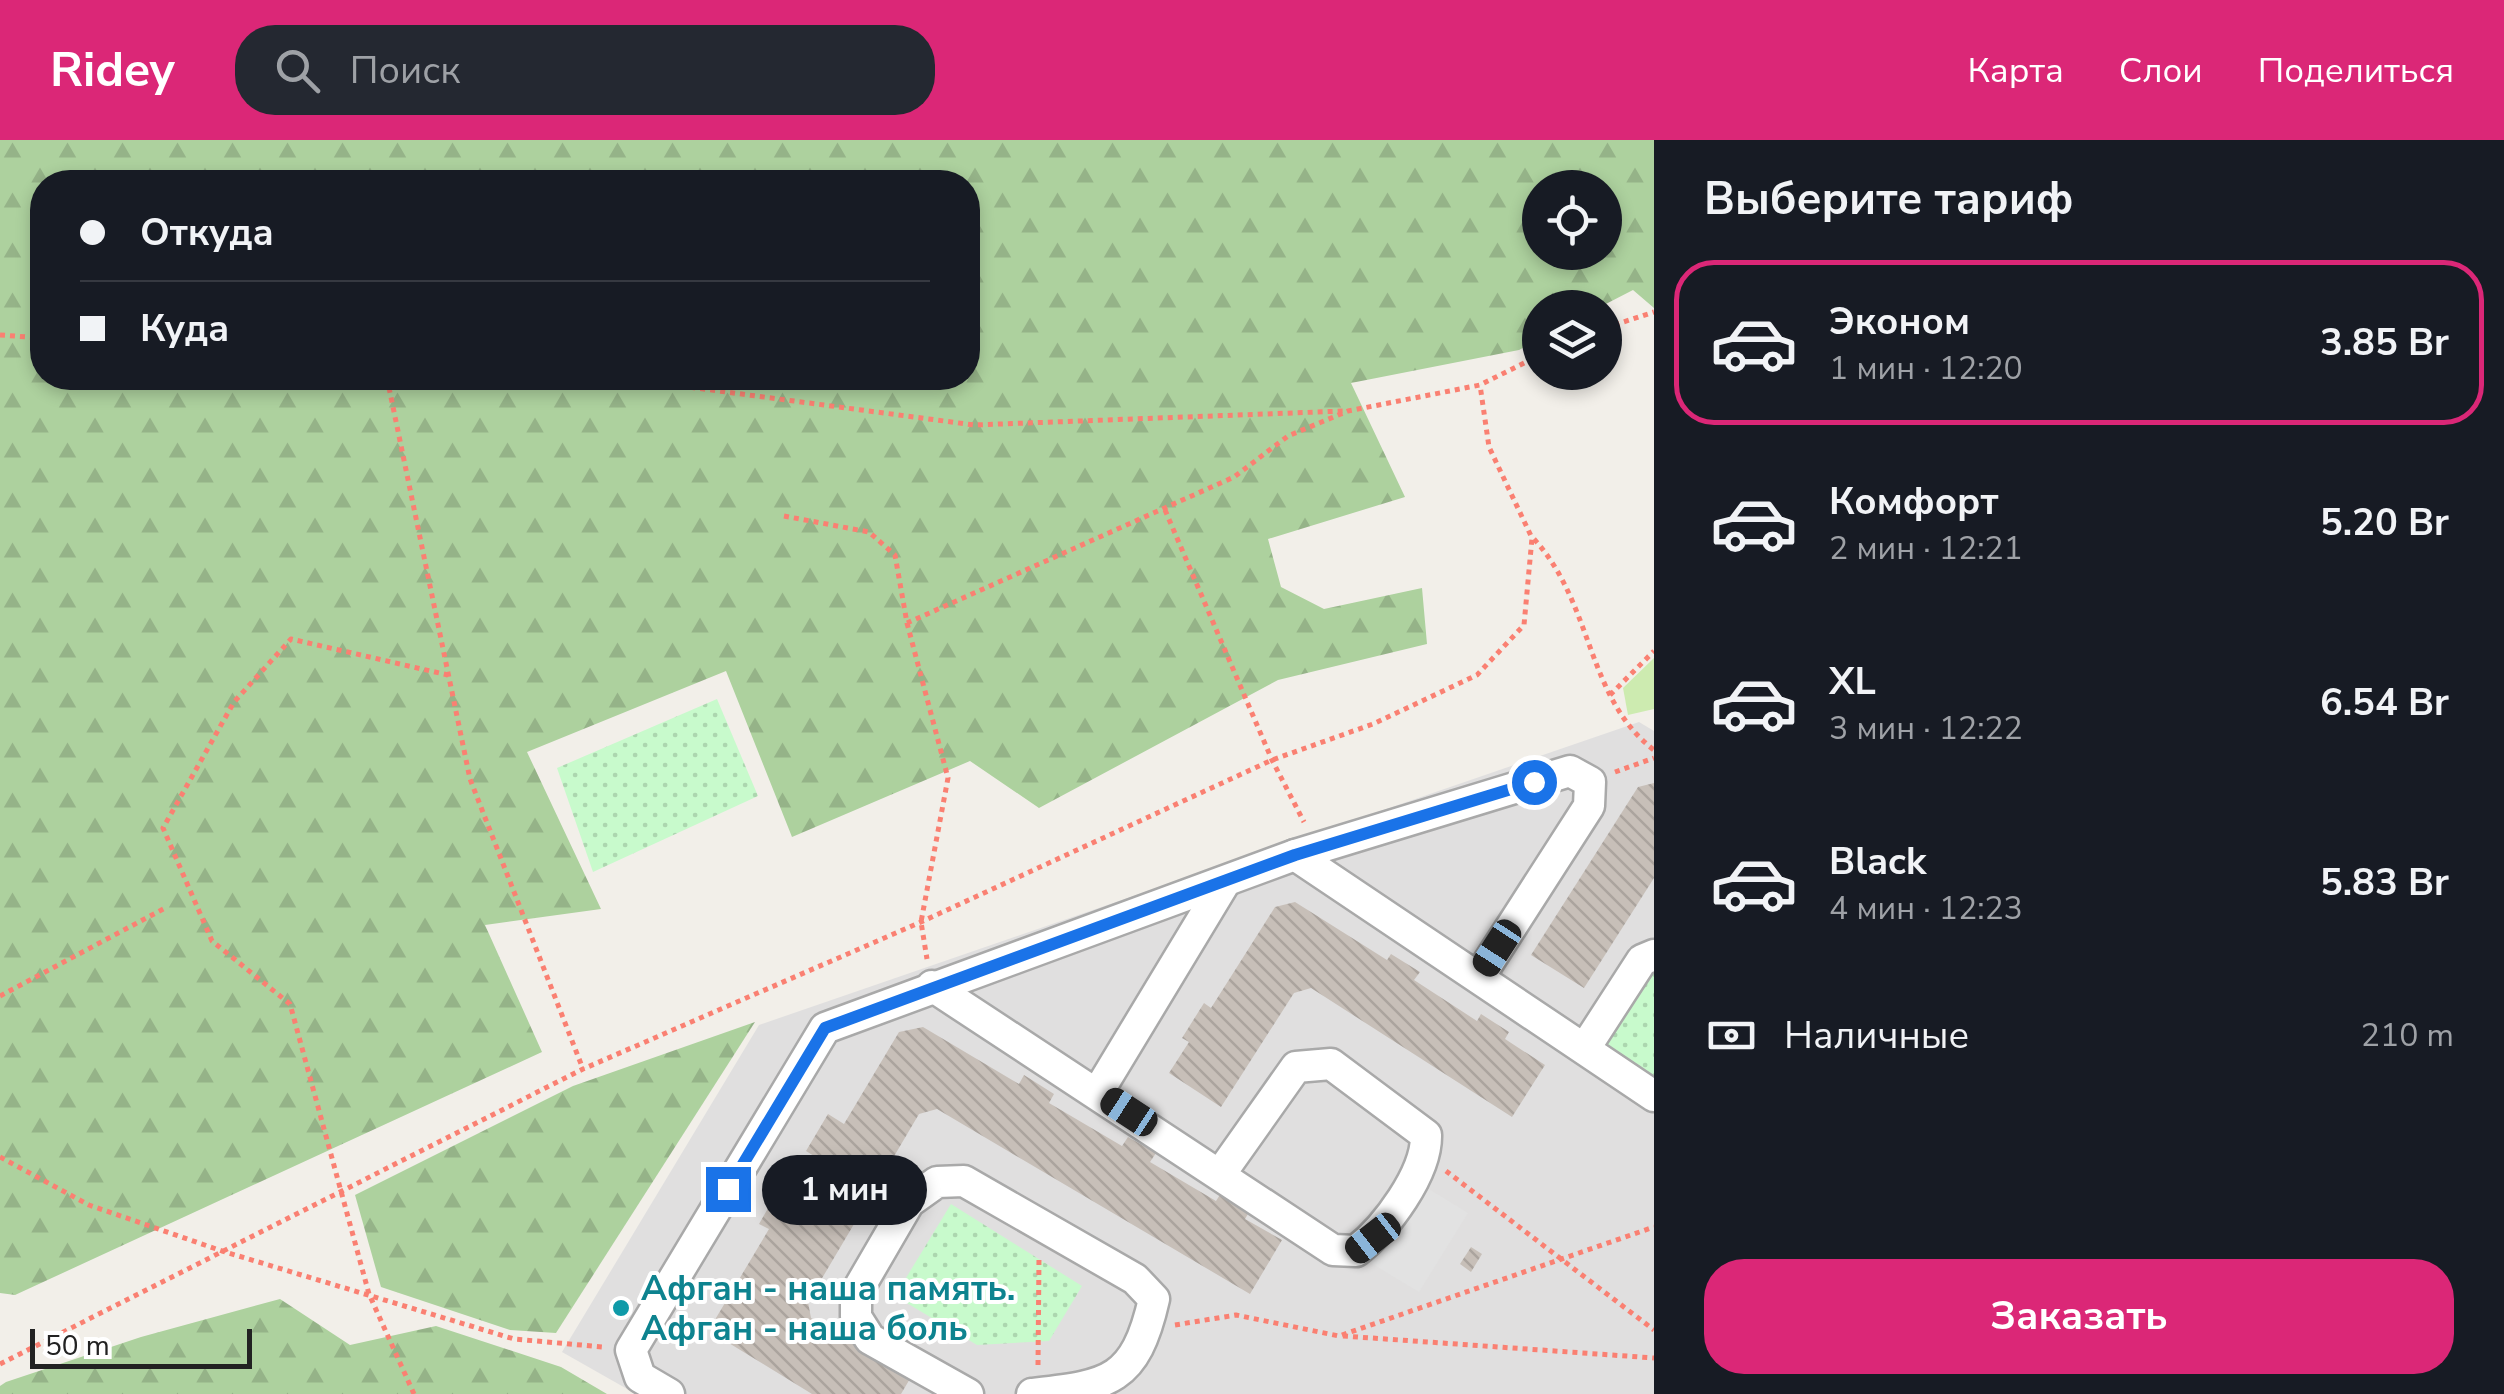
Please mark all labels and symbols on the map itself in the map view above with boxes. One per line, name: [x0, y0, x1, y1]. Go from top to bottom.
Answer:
route start: [1512, 760, 1557, 805]
car: [1468, 915, 1526, 981]
car: [1096, 1083, 1162, 1141]
callout: 1 мин: [763, 1154, 928, 1224]
route end: [706, 1167, 751, 1212]
car: [1340, 1208, 1406, 1268]
place label: Афган - наша память. Афган - наша боль: [641, 1265, 1016, 1352]
marker: Афган - наша память. Афган - наша боль: [610, 1297, 632, 1319]
scale bar: [30, 1324, 252, 1368]

